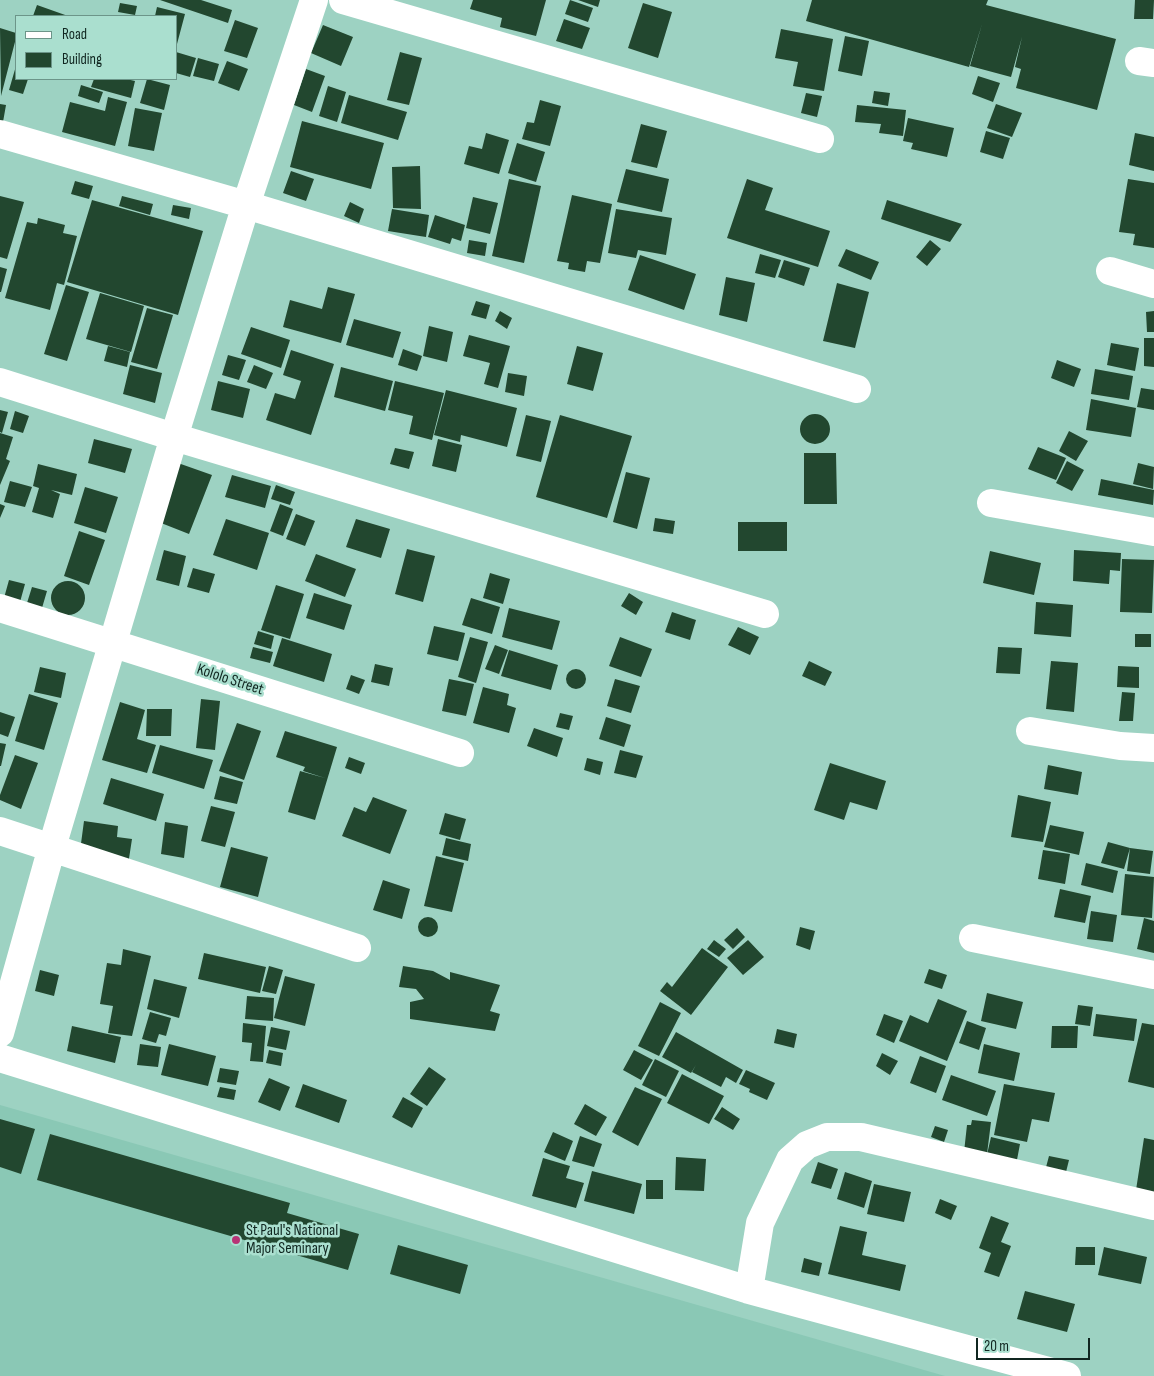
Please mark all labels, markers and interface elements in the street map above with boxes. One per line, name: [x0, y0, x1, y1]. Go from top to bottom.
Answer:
legend: [15, 15, 178, 80]
text: Road: [62, 25, 87, 44]
text: Building: [62, 50, 102, 69]
street label: Kololo Street: [194, 660, 266, 700]
place label: St Paul's National Major Seminary: [246, 1221, 338, 1259]
marker: St Paul's National Major Seminary: [230, 1234, 242, 1246]
scale bar: [979, 1328, 1093, 1360]
text: 20 m: [984, 1337, 1009, 1356]

